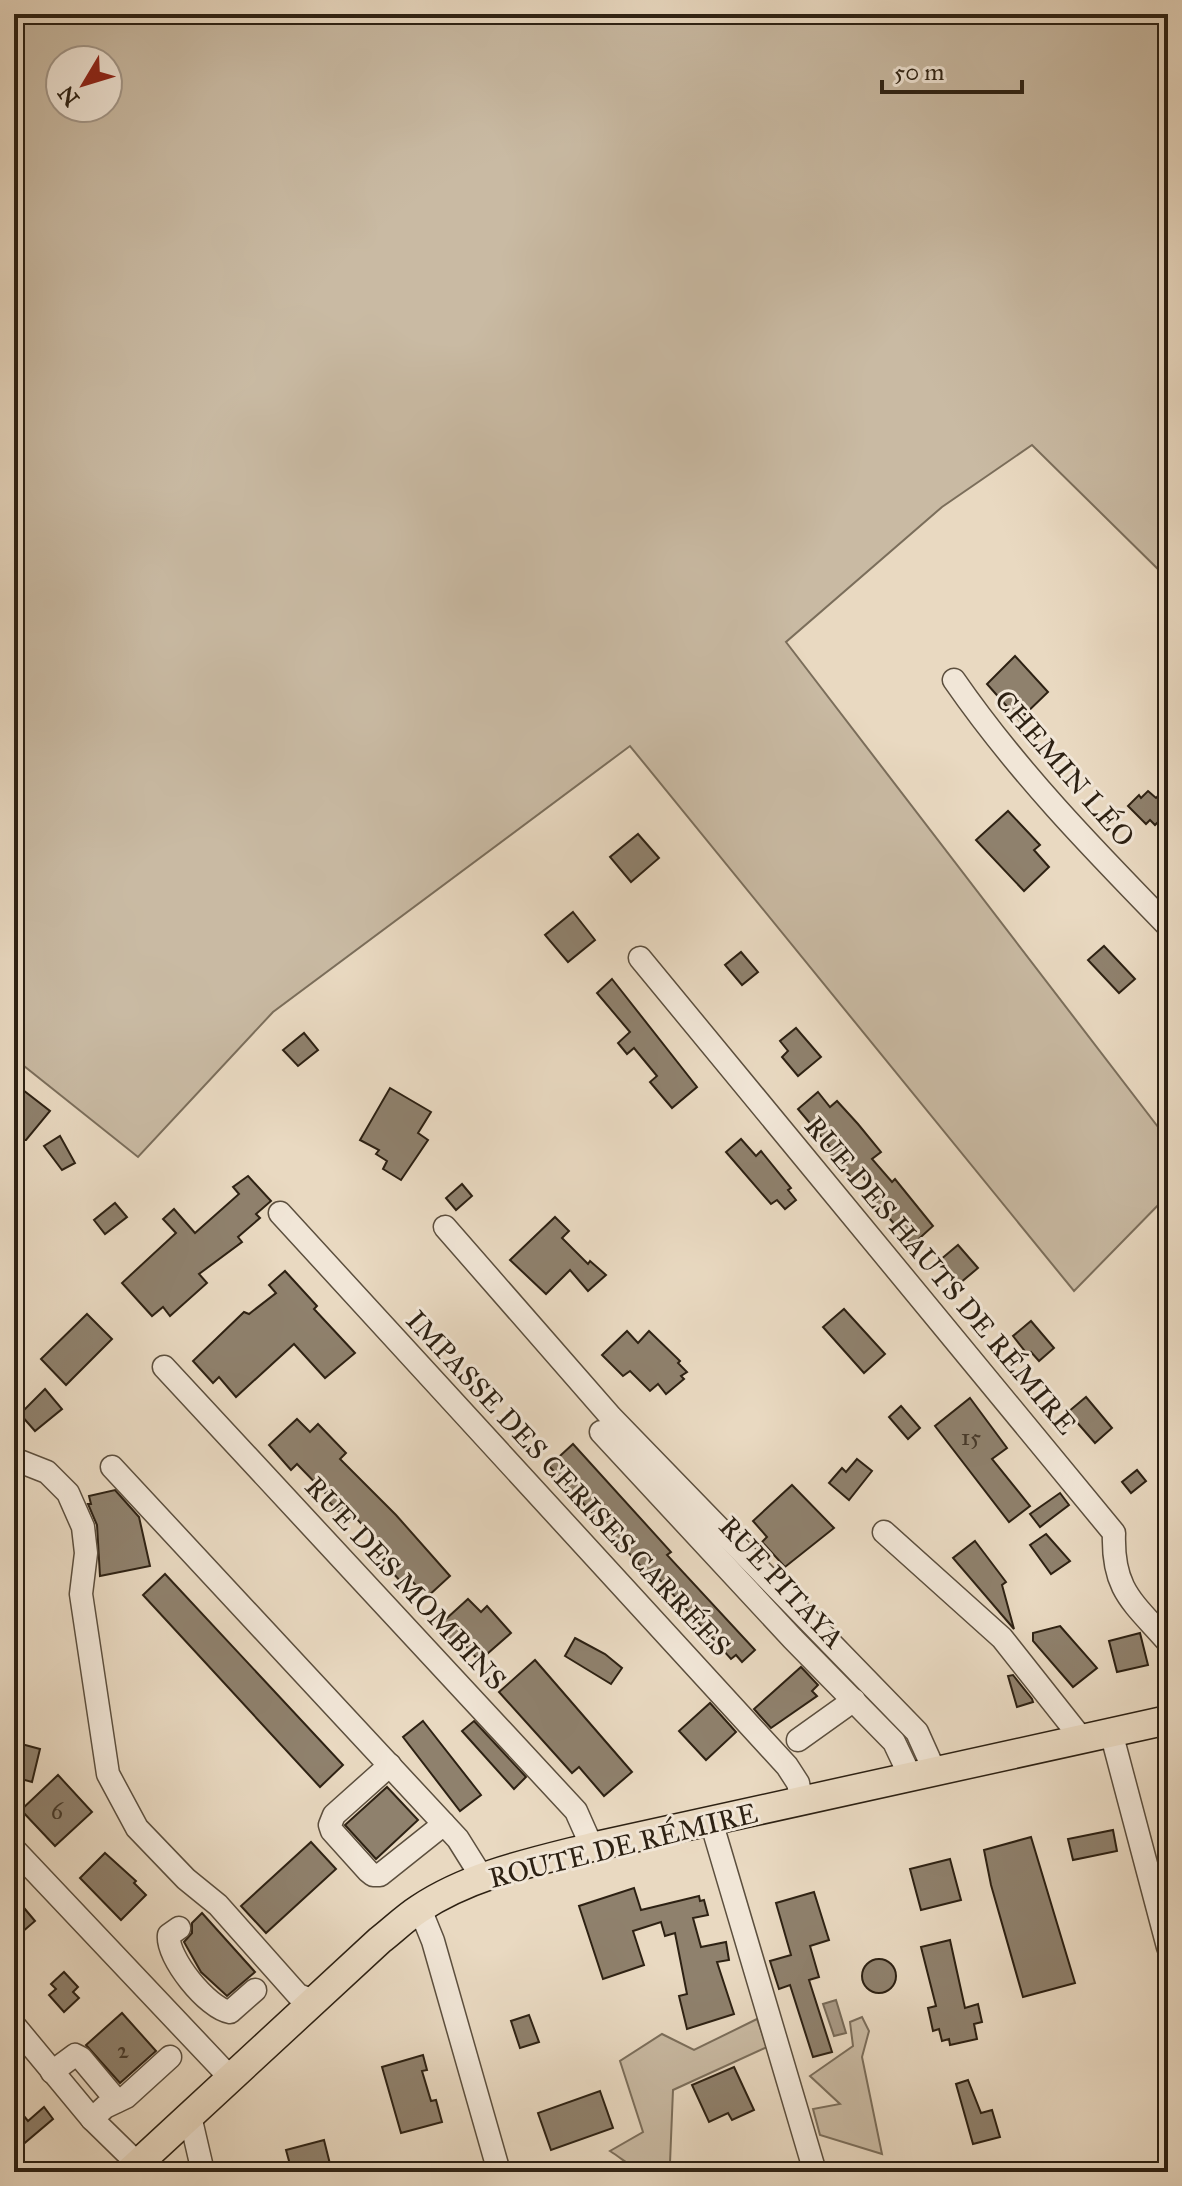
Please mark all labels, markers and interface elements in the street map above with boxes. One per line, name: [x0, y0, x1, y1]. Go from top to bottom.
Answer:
north arrow: [44, 44, 124, 124]
scale bar: [882, 44, 1022, 94]
text: 50 m: [894, 57, 944, 87]
text: N: [52, 80, 85, 112]
street label: CHEMIN LÉO: [987, 683, 1142, 854]
street label: RUE DES HAUTS DE RÉMIRE: [797, 1109, 1084, 1441]
street label: IMPASSE DES CERISES CARRÉES: [399, 1303, 738, 1663]
house number: 15: [961, 1422, 981, 1452]
street label: RUE DES MOMBINS: [298, 1469, 514, 1697]
street label: RUE PITAYA: [712, 1509, 852, 1656]
street label: ROUTE DE RÉMIRE: [485, 1795, 761, 1896]
house number: 6: [51, 1796, 64, 1826]
house number: 2: [117, 2035, 129, 2065]

